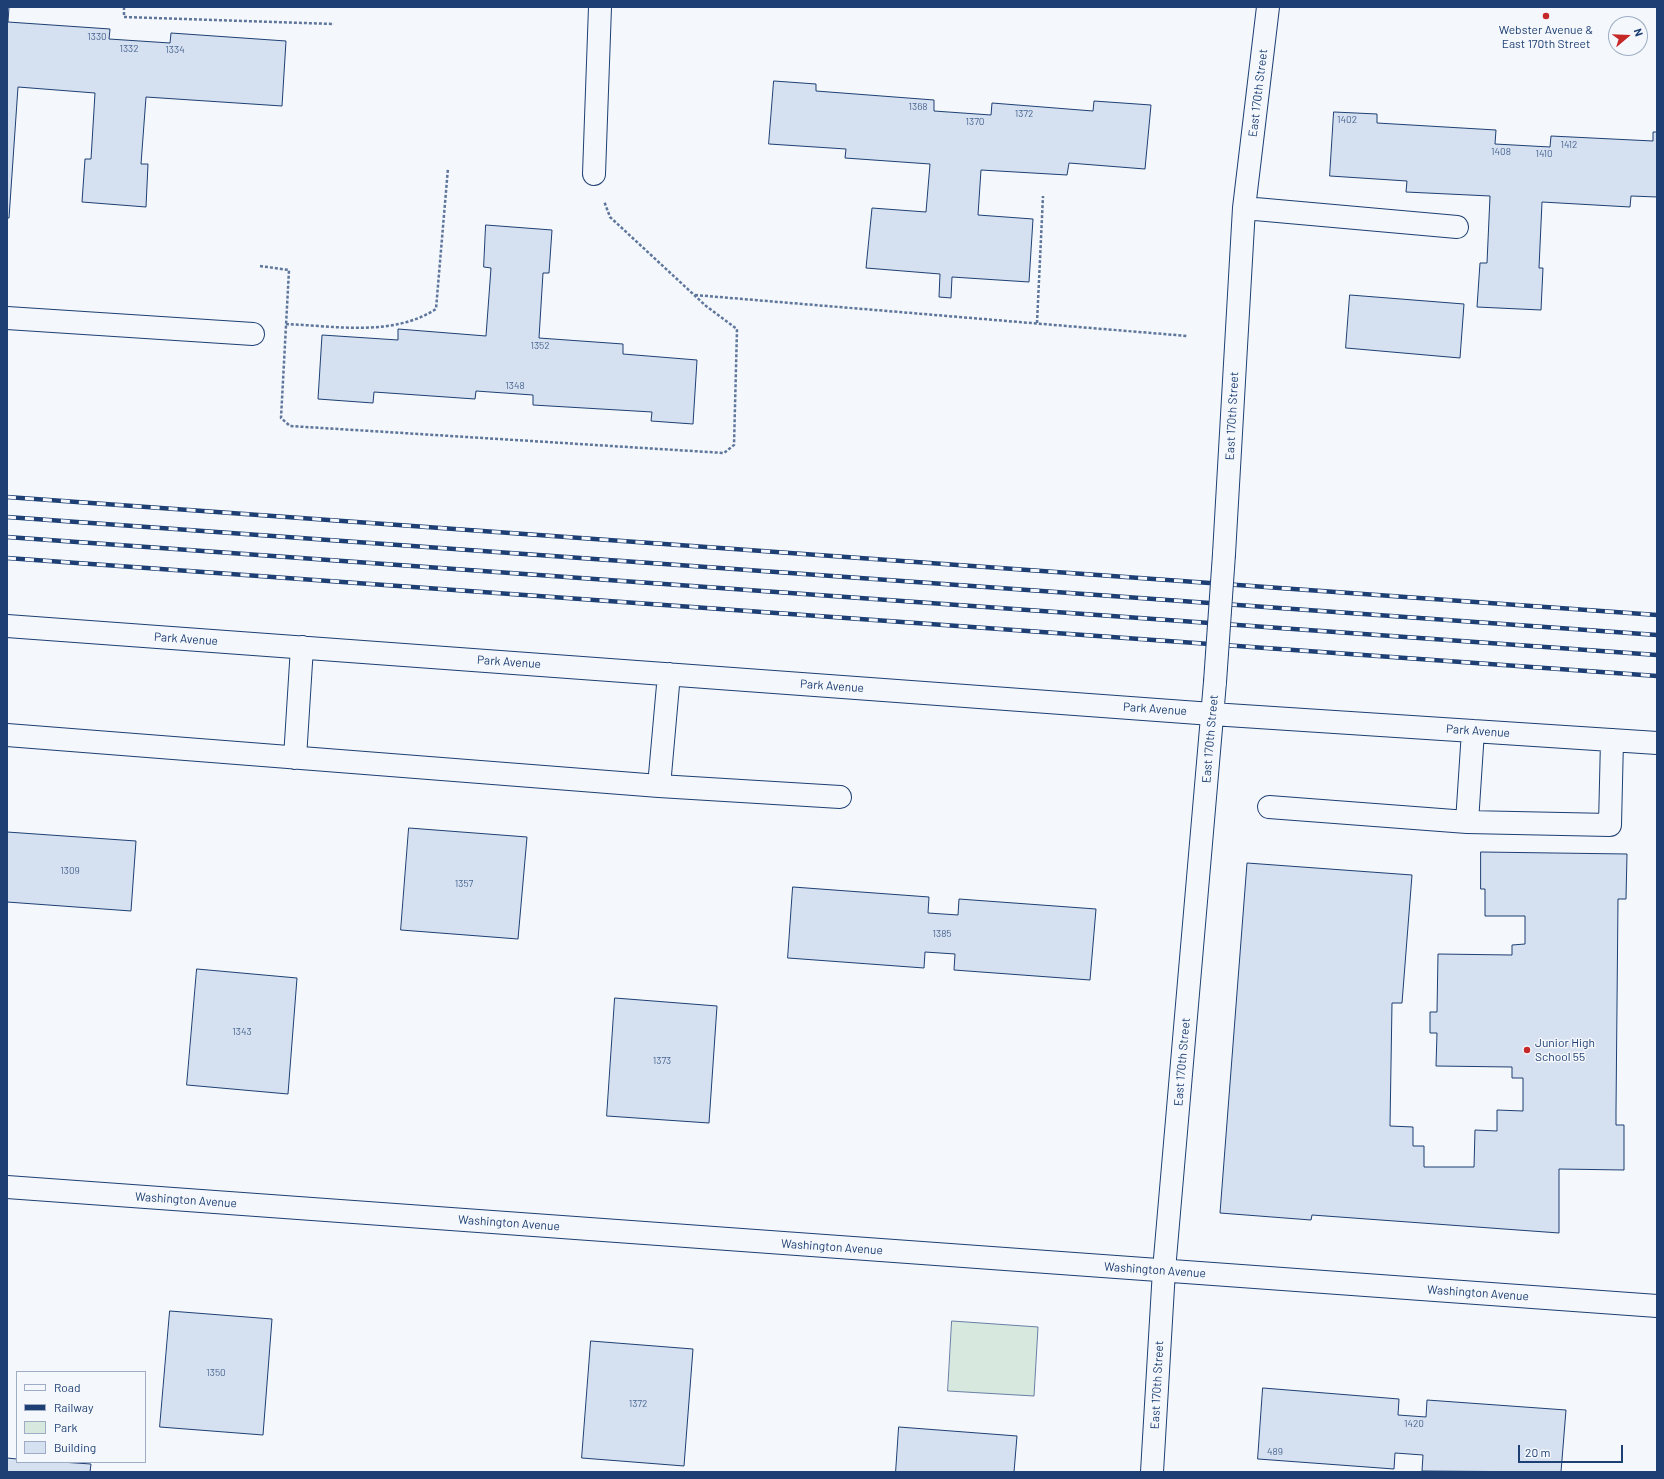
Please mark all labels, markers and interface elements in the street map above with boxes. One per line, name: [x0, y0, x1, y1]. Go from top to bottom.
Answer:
marker: Webster Avenue & East 170th Street: [1541, 11, 1551, 21]
north arrow: [1608, 16, 1648, 56]
place label: Webster Avenue & East 170th Street: [1499, 23, 1593, 51]
text: N: [1632, 27, 1646, 38]
house number: 1330: [87, 31, 107, 43]
house number: 1332: [119, 43, 139, 55]
house number: 1334: [165, 44, 185, 56]
street label: East 170th Street: [1245, 48, 1271, 138]
house number: 1368: [908, 101, 928, 113]
house number: 1372: [1015, 108, 1033, 120]
house number: 1402: [1337, 114, 1357, 126]
house number: 1370: [965, 116, 985, 128]
house number: 1412: [1561, 139, 1577, 151]
house number: 1408: [1491, 146, 1511, 158]
house number: 1410: [1535, 148, 1553, 160]
house number: 1352: [530, 340, 550, 352]
street label: East 170th Street: [1222, 371, 1242, 461]
house number: 1348: [505, 380, 525, 392]
street label: Park Avenue: [154, 630, 218, 648]
street label: Park Avenue: [477, 653, 541, 671]
street label: Park Avenue: [800, 677, 864, 695]
street label: East 170th Street: [1199, 694, 1221, 784]
street label: Park Avenue: [1123, 700, 1187, 718]
street label: Park Avenue: [1446, 722, 1510, 740]
house number: 1309: [60, 865, 80, 877]
house number: 1357: [455, 878, 473, 890]
house number: 1385: [933, 928, 951, 940]
street label: East 170th Street: [1171, 1017, 1193, 1107]
house number: 1343: [232, 1026, 252, 1038]
place label: Junior High School 55: [1535, 1036, 1595, 1064]
marker: Junior High School 55: [1522, 1045, 1532, 1055]
house number: 1373: [653, 1055, 671, 1067]
street label: Washington Avenue: [135, 1189, 237, 1211]
street label: Washington Avenue: [458, 1212, 560, 1234]
street label: Washington Avenue: [781, 1236, 883, 1258]
street label: Washington Avenue: [1104, 1259, 1206, 1281]
street label: Washington Avenue: [1427, 1282, 1529, 1304]
street label: East 170th Street: [1147, 1340, 1167, 1430]
house number: 1350: [206, 1367, 226, 1379]
legend: [16, 1371, 146, 1463]
text: Road: [54, 1380, 81, 1394]
house number: 1372: [629, 1398, 647, 1410]
text: Railway: [54, 1400, 93, 1414]
house number: 1420: [1404, 1418, 1424, 1430]
text: Park: [54, 1420, 78, 1434]
scale bar: [1520, 1437, 1625, 1463]
text: Building: [54, 1440, 96, 1454]
text: 20 m: [1525, 1445, 1551, 1459]
house number: 489: [1267, 1446, 1283, 1458]

